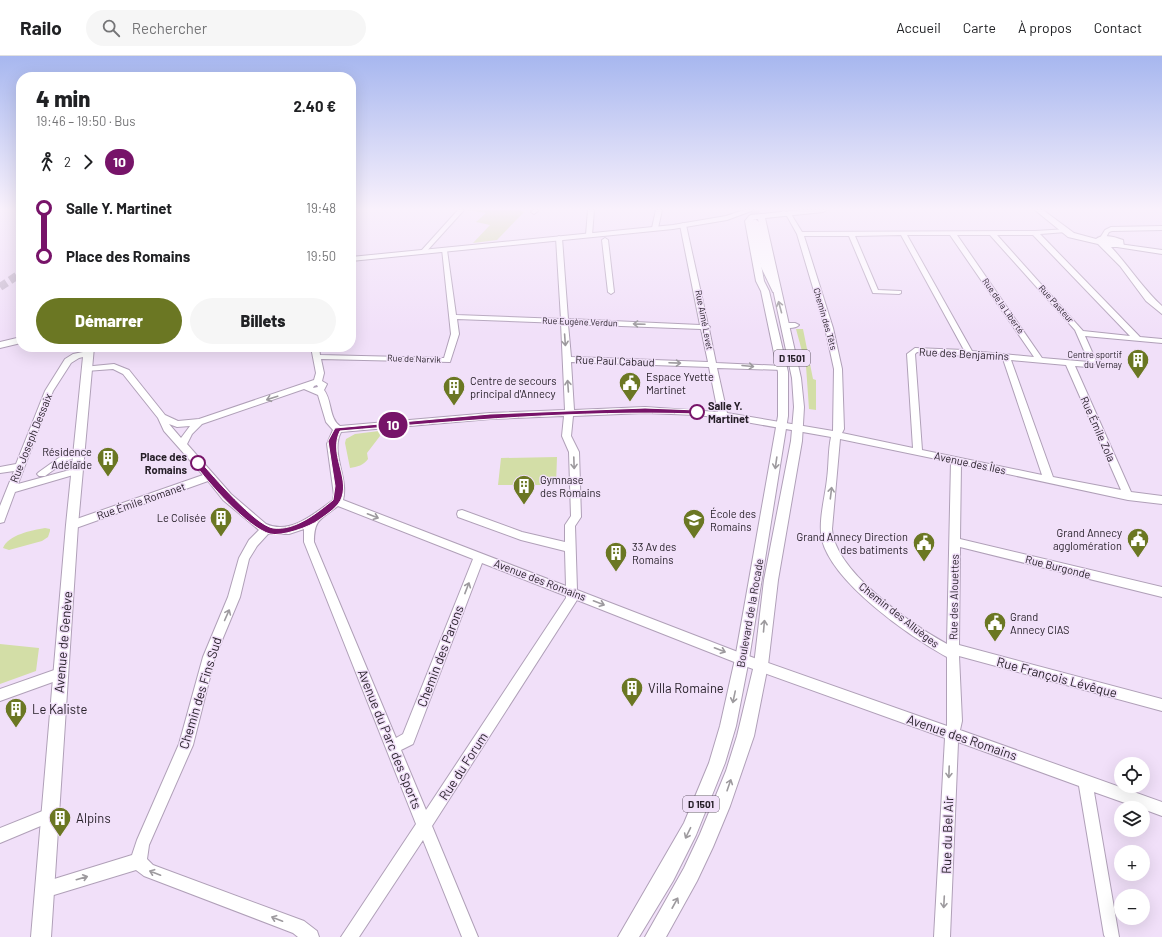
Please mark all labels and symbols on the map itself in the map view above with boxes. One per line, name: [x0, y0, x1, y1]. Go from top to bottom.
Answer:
street label: Rue de la Liberté: [980, 276, 1027, 336]
street label: Rue Pasteur: [1036, 282, 1077, 325]
street label: Chemin des Têts: [811, 287, 840, 351]
street label: Rue Aimé Levet: [693, 289, 716, 351]
one-way arrow: [776, 300, 783, 313]
street label: Rue Eugène Verdun: [542, 315, 618, 328]
one-way arrow: [633, 320, 646, 328]
one-way arrow: [562, 333, 569, 346]
street label: Rue des Benjamins: [919, 345, 1009, 362]
building icon: Centre sportif du Vernay: [1125, 347, 1151, 380]
place label: Centre sportif du Vernay: [1067, 349, 1122, 370]
road number: D 1501: [774, 350, 810, 366]
street label: Rue de Narvik: [387, 352, 442, 365]
street label: Rue Paul Cabaud: [575, 353, 655, 368]
one-way arrow: [668, 360, 681, 367]
one-way arrow: [741, 363, 754, 370]
public building icon: Espace Yvette Martinet: [617, 370, 643, 403]
place label: Espace Yvette Martinet: [646, 370, 714, 396]
building icon: Centre de secours principal d'Annecy: [441, 374, 467, 407]
place label: Centre de secours principal d'Annecy: [470, 374, 557, 400]
one-way arrow: [565, 380, 572, 393]
street label: Rue Joseph Dessaix: [7, 391, 54, 484]
street label: Rue Émile Zola: [1078, 394, 1119, 463]
one-way arrow: [266, 395, 279, 402]
place label: Salle Y. Martinet: [708, 399, 749, 425]
marker: Salle Y. Martinet: [689, 404, 705, 420]
line badge: 10: [375, 412, 411, 438]
place label: Résidence Adélaïde: [42, 445, 92, 471]
building icon: Résidence Adélaïde: [95, 445, 121, 478]
street label: Avenue des Îles: [933, 449, 1007, 476]
place label: Place des Romains: [140, 450, 187, 476]
marker: Place des Romains: [190, 455, 206, 471]
one-way arrow: [570, 456, 578, 469]
one-way arrow: [772, 456, 780, 469]
building icon: Gymnase des Romains: [511, 473, 537, 506]
place label: Gymnase des Romains: [540, 473, 601, 499]
street label: Rue Émile Romanet: [95, 479, 187, 522]
one-way arrow: [827, 486, 835, 499]
building icon: Le Colisée: [208, 505, 234, 538]
school or university icon: École des Romains: [681, 507, 707, 540]
place label: École des Romains: [710, 507, 756, 533]
place label: Le Colisée: [157, 511, 206, 524]
one-way arrow: [367, 512, 379, 520]
place label: Grand Annecy agglomération: [1053, 526, 1122, 552]
public building icon: Grand Annecy agglomération: [1125, 526, 1151, 559]
place label: Grand Annecy Direction des batiments: [796, 530, 908, 556]
public building icon: Grand Annecy Direction des batiments: [911, 530, 937, 563]
building icon: 33 Av des Romains: [603, 540, 629, 573]
place label: 33 Av des Romains: [632, 540, 676, 566]
street label: Rue Burgonde: [1024, 552, 1092, 581]
street label: Rue des Alouettes: [946, 554, 961, 640]
street label: Avenue des Romains: [492, 556, 588, 603]
street label: Boulevard de la Rocade: [734, 557, 766, 668]
street label: Chemin des Alluèges: [857, 579, 942, 650]
one-way arrow: [463, 582, 471, 594]
street label: Avenue de Genève: [51, 590, 75, 694]
one-way arrow: [592, 600, 604, 608]
street label: Chemin des Parons: [413, 603, 467, 709]
one-way arrow: [224, 609, 231, 621]
public building icon: Grand Annecy CIAS: [982, 610, 1008, 643]
place label: Grand Annecy CIAS: [1010, 610, 1070, 636]
one-way arrow: [761, 620, 768, 633]
street label: Chemin des Fins Sud: [175, 635, 225, 751]
one-way arrow: [713, 647, 725, 655]
street label: Rue François Lévêque: [995, 653, 1119, 701]
street label: Avenue du Parc des Sports: [355, 667, 425, 811]
building icon: Villa Romaine: [619, 675, 645, 708]
place label: Villa Romaine: [648, 680, 724, 696]
one-way arrow: [730, 690, 738, 703]
building icon: Le Kaliste: [3, 696, 29, 729]
place label: Le Kaliste: [32, 701, 88, 717]
street label: Avenue des Romains: [905, 711, 1019, 763]
street label: Rue du Forum: [435, 729, 491, 803]
one-way arrow: [946, 765, 953, 778]
one-way arrow: [725, 780, 733, 792]
road number: D 1501: [683, 796, 719, 812]
street label: Rue du Bel Air: [938, 796, 956, 874]
building icon: Alpins: [47, 805, 73, 838]
place label: Alpins: [76, 810, 111, 826]
one-way arrow: [684, 827, 691, 839]
one-way arrow: [150, 869, 162, 877]
one-way arrow: [75, 874, 88, 881]
one-way arrow: [941, 895, 948, 908]
one-way arrow: [672, 898, 679, 910]
one-way arrow: [271, 915, 284, 922]

